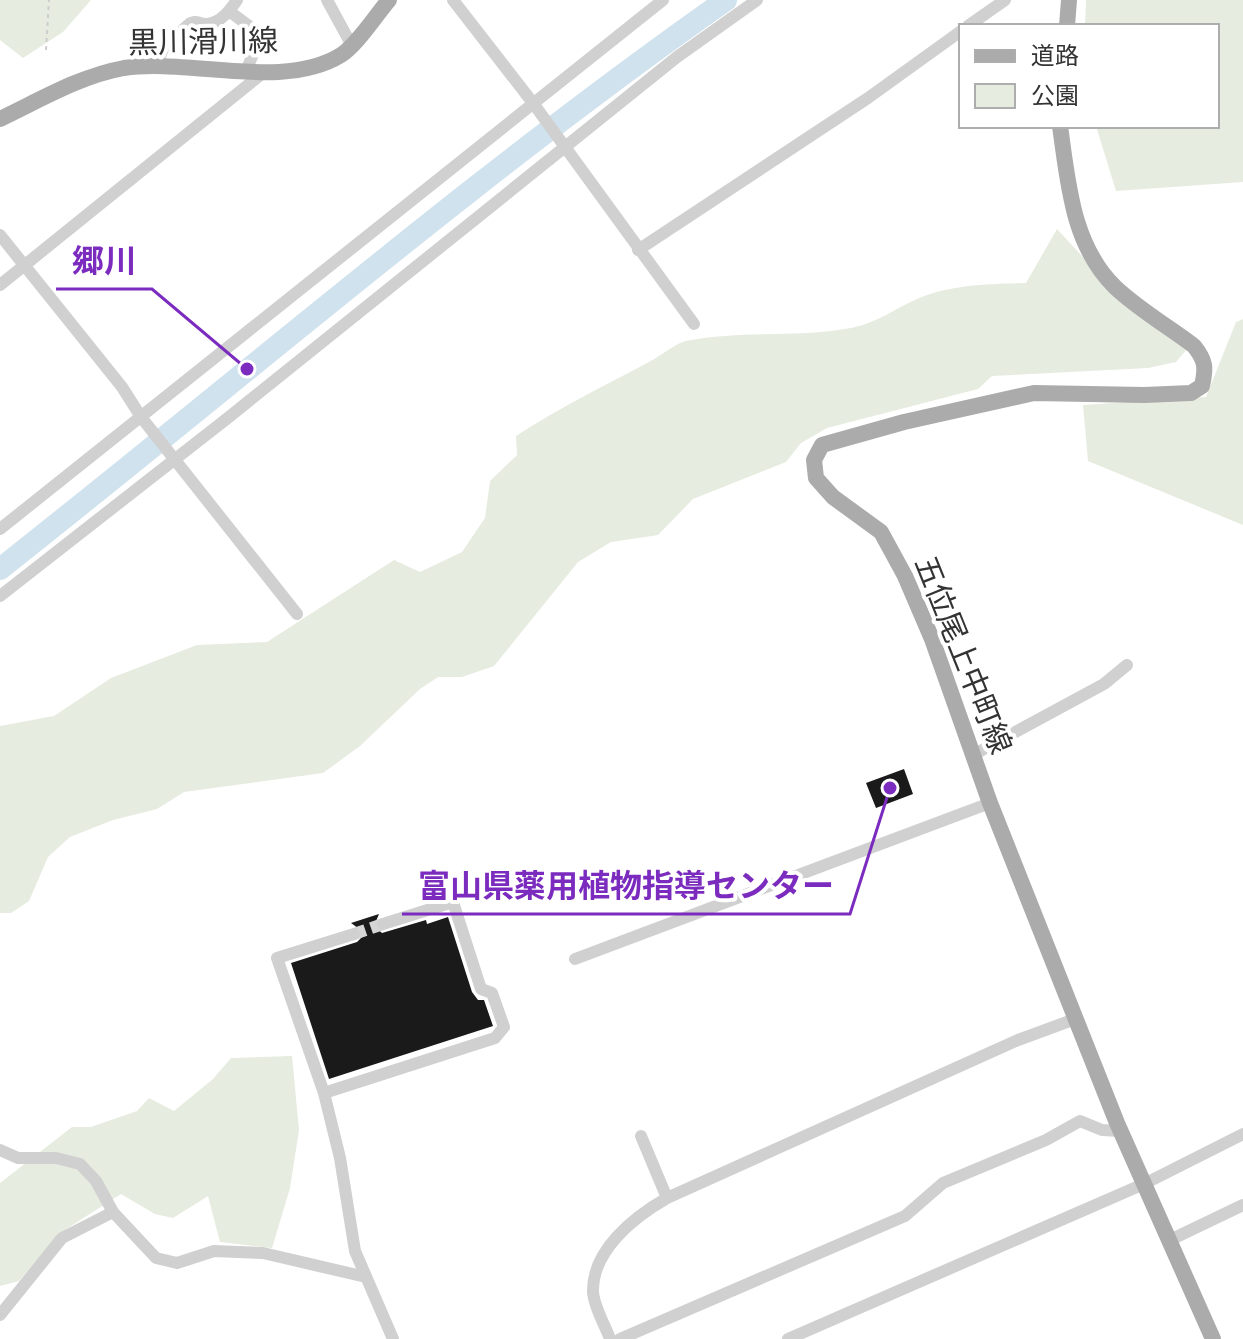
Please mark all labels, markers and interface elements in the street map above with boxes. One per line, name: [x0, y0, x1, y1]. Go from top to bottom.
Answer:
street label: 黒川滑川線: [128, 23, 278, 61]
legend: [959, 24, 1219, 128]
text: 道路: [1031, 42, 1079, 70]
text: 公園: [1031, 82, 1079, 110]
callout: 郷川: [56, 233, 152, 289]
text: 郷川: [72, 243, 136, 280]
street label: 五位尾上中町線: [907, 551, 1019, 759]
callout: 富山県薬用植物指導センター: [402, 858, 850, 914]
text: 富山県薬用植物指導センター: [418, 868, 834, 905]

